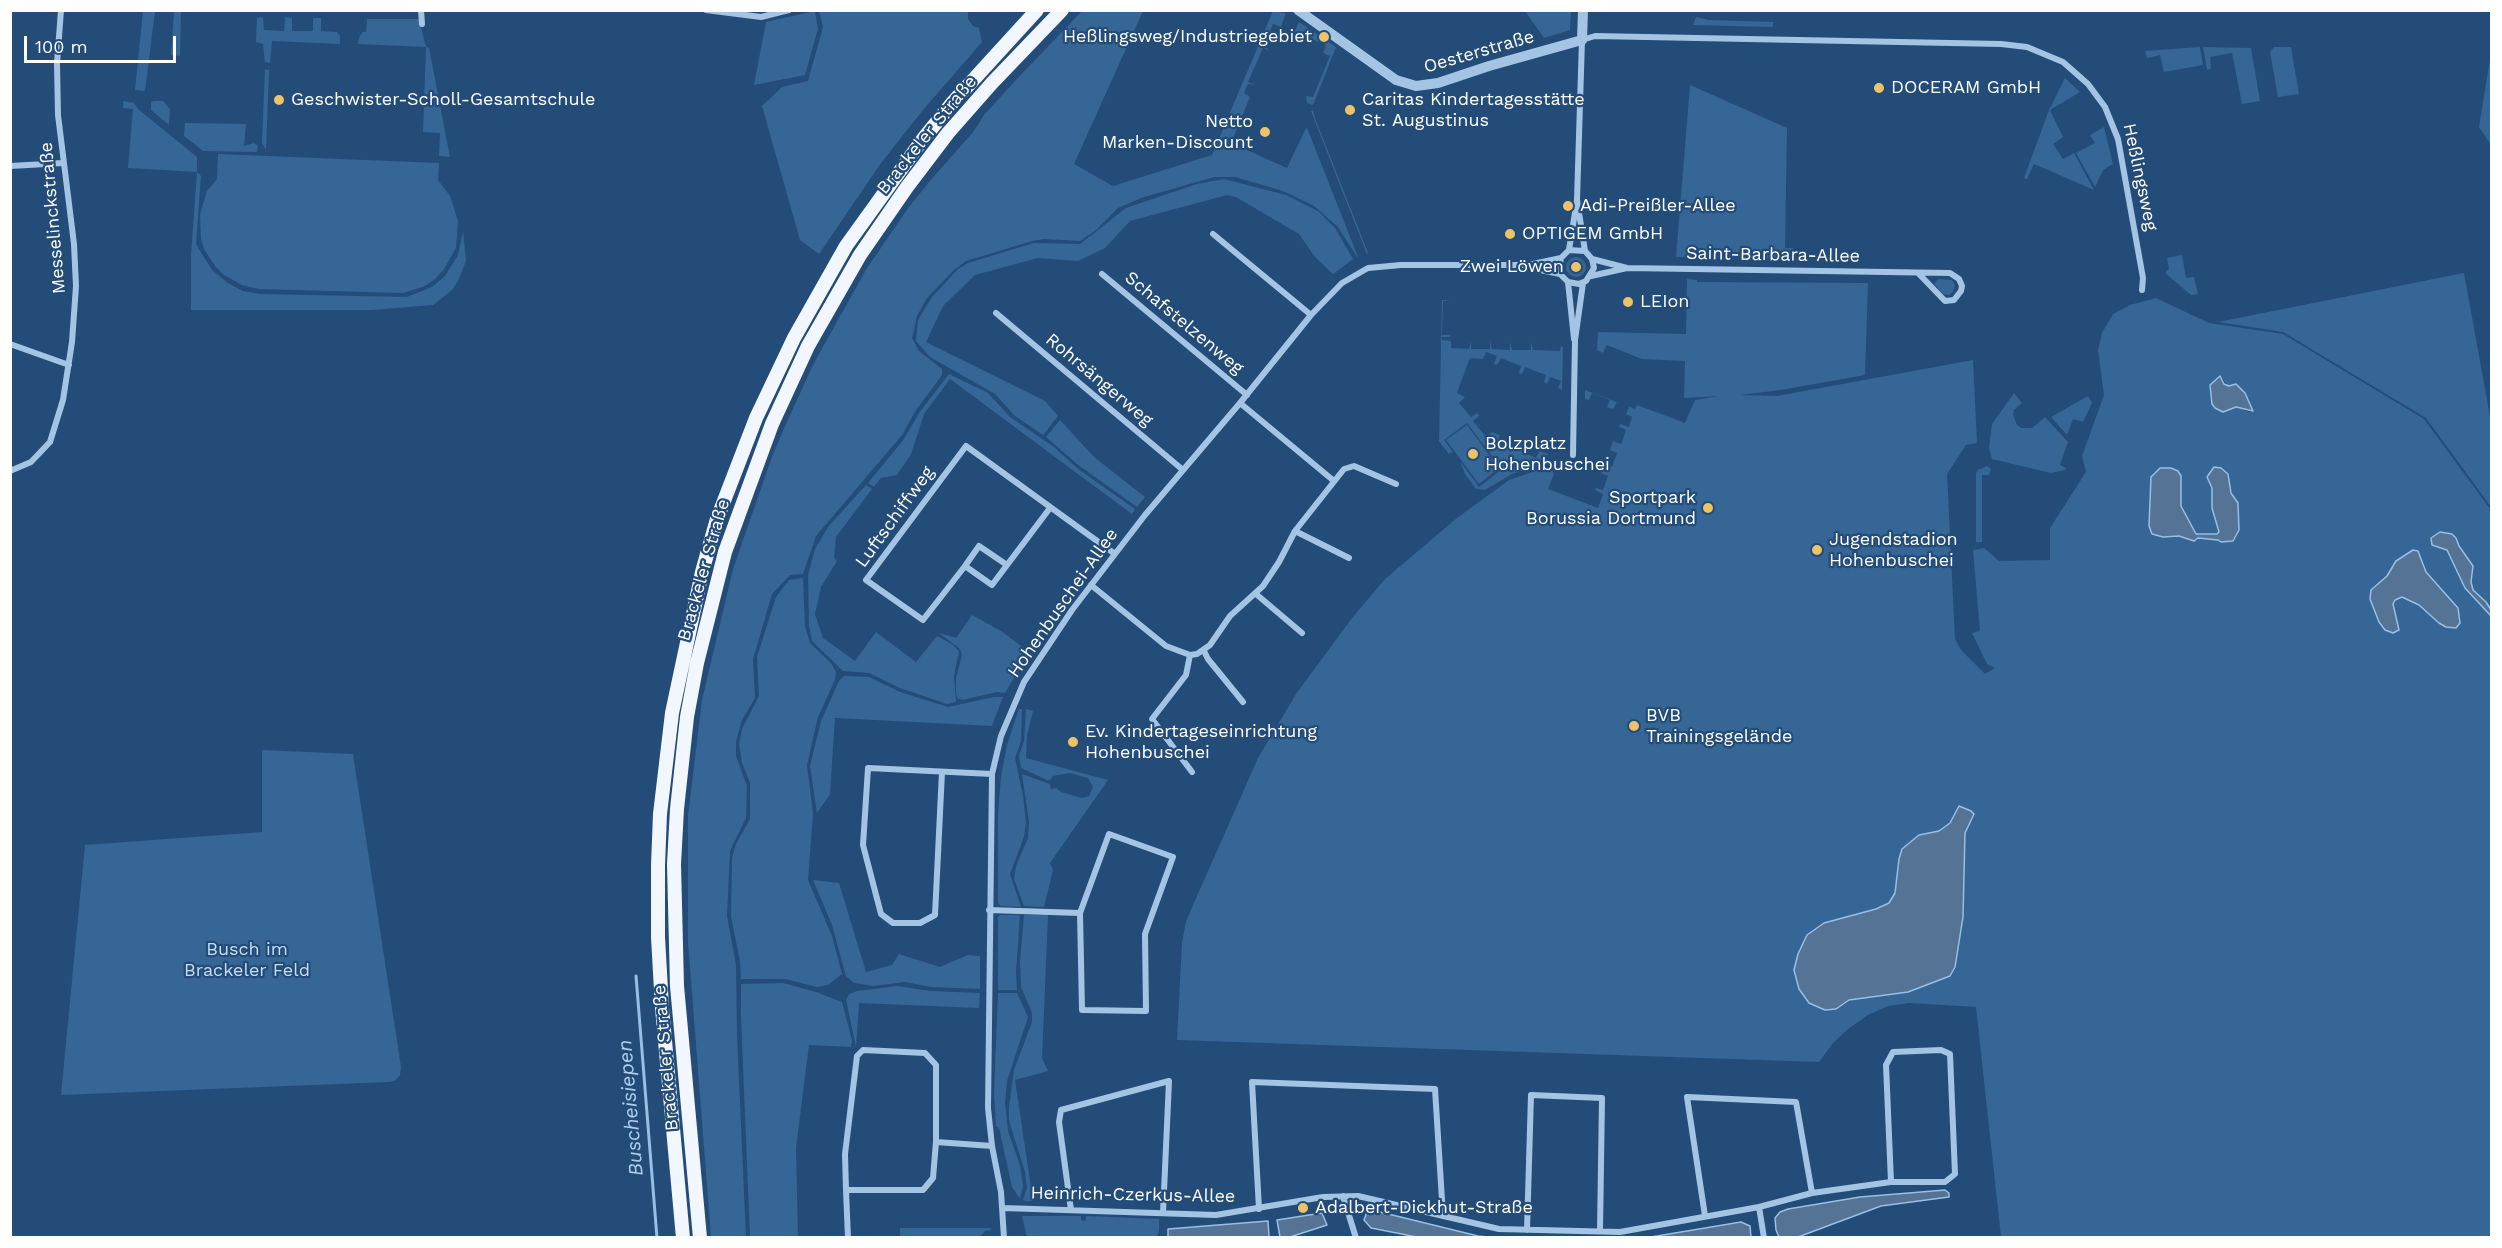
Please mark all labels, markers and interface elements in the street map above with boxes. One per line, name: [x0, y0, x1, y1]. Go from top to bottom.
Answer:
scale bar: [27, 24, 178, 62]
place label: Heßlingsweg/Industriegebiet: [1063, 26, 1312, 48]
street label: Oesterstraße: [1421, 26, 1537, 78]
marker: Heßlingsweg/Industriegebiet: [1317, 30, 1331, 44]
text: 100 m: [35, 36, 88, 57]
street label: Brackeler Straße: [872, 71, 982, 199]
place label: DOCERAM GmbH: [1891, 77, 2041, 99]
marker: DOCERAM GmbH: [1872, 81, 1886, 95]
place label: Geschwister-Scholl-Gesamtschule: [291, 89, 595, 111]
place label: Caritas Kindertagesstätte St. Augustinus: [1362, 89, 1585, 132]
marker: Geschwister-Scholl-Gesamtschule: [272, 93, 286, 107]
marker: Caritas Kindertagesstätte St. Augustinus: [1343, 103, 1357, 117]
place label: Netto Marken-Discount: [1102, 111, 1253, 154]
street label: Heßlingsweg: [2118, 121, 2162, 233]
marker: Netto Marken-Discount: [1258, 125, 1272, 139]
street label: Messelinckstraße: [36, 141, 70, 295]
place label: Adi-Preißler-Allee: [1580, 195, 1736, 217]
marker: Adi-Preißler-Allee: [1561, 199, 1575, 213]
place label: OPTIGEM GmbH: [1522, 223, 1663, 245]
marker: OPTIGEM GmbH: [1503, 227, 1517, 241]
street label: Saint-Barbara-Allee: [1686, 243, 1860, 267]
place label: Zwei Löwen: [1460, 256, 1564, 278]
marker: Zwei Löwen: [1569, 260, 1583, 274]
street label: Schafstelzenweg: [1120, 267, 1248, 379]
place label: LEIon: [1640, 291, 1689, 313]
marker: LEIon: [1621, 295, 1635, 309]
street label: Rohrsängerweg: [1041, 329, 1157, 431]
place label: Bolzplatz Hohenbuschei: [1485, 433, 1610, 476]
marker: Bolzplatz Hohenbuschei: [1466, 447, 1480, 461]
street label: Luftschiffweg: [851, 462, 939, 572]
place label: Sportpark Borussia Dortmund: [1526, 487, 1696, 530]
street label: Brackeler Straße: [673, 497, 735, 643]
marker: Sportpark Borussia Dortmund: [1701, 501, 1715, 515]
street label: Hohenbuschei-Allee: [1003, 524, 1123, 682]
place label: Jugendstadion Hohenbuschei: [1829, 529, 1958, 572]
marker: Jugendstadion Hohenbuschei: [1810, 543, 1824, 557]
place label: BVB Trainingsgelände: [1646, 705, 1792, 748]
marker: BVB Trainingsgelände: [1627, 719, 1641, 733]
place label: Ev. Kindertageseinrichtung Hohenbuschei: [1085, 721, 1317, 764]
marker: Ev. Kindertageseinrichtung Hohenbuschei: [1066, 735, 1080, 749]
park label: Busch im Brackeler Feld: [184, 939, 310, 982]
street label: Brackeler Straße: [649, 984, 683, 1132]
water label: Buscheisiepen: [613, 1039, 649, 1177]
street label: Heinrich-Czerkus-Allee: [1030, 1182, 1236, 1208]
place label: Adalbert-Dickhut-Straße: [1315, 1197, 1533, 1219]
marker: Adalbert-Dickhut-Straße: [1296, 1201, 1310, 1215]

